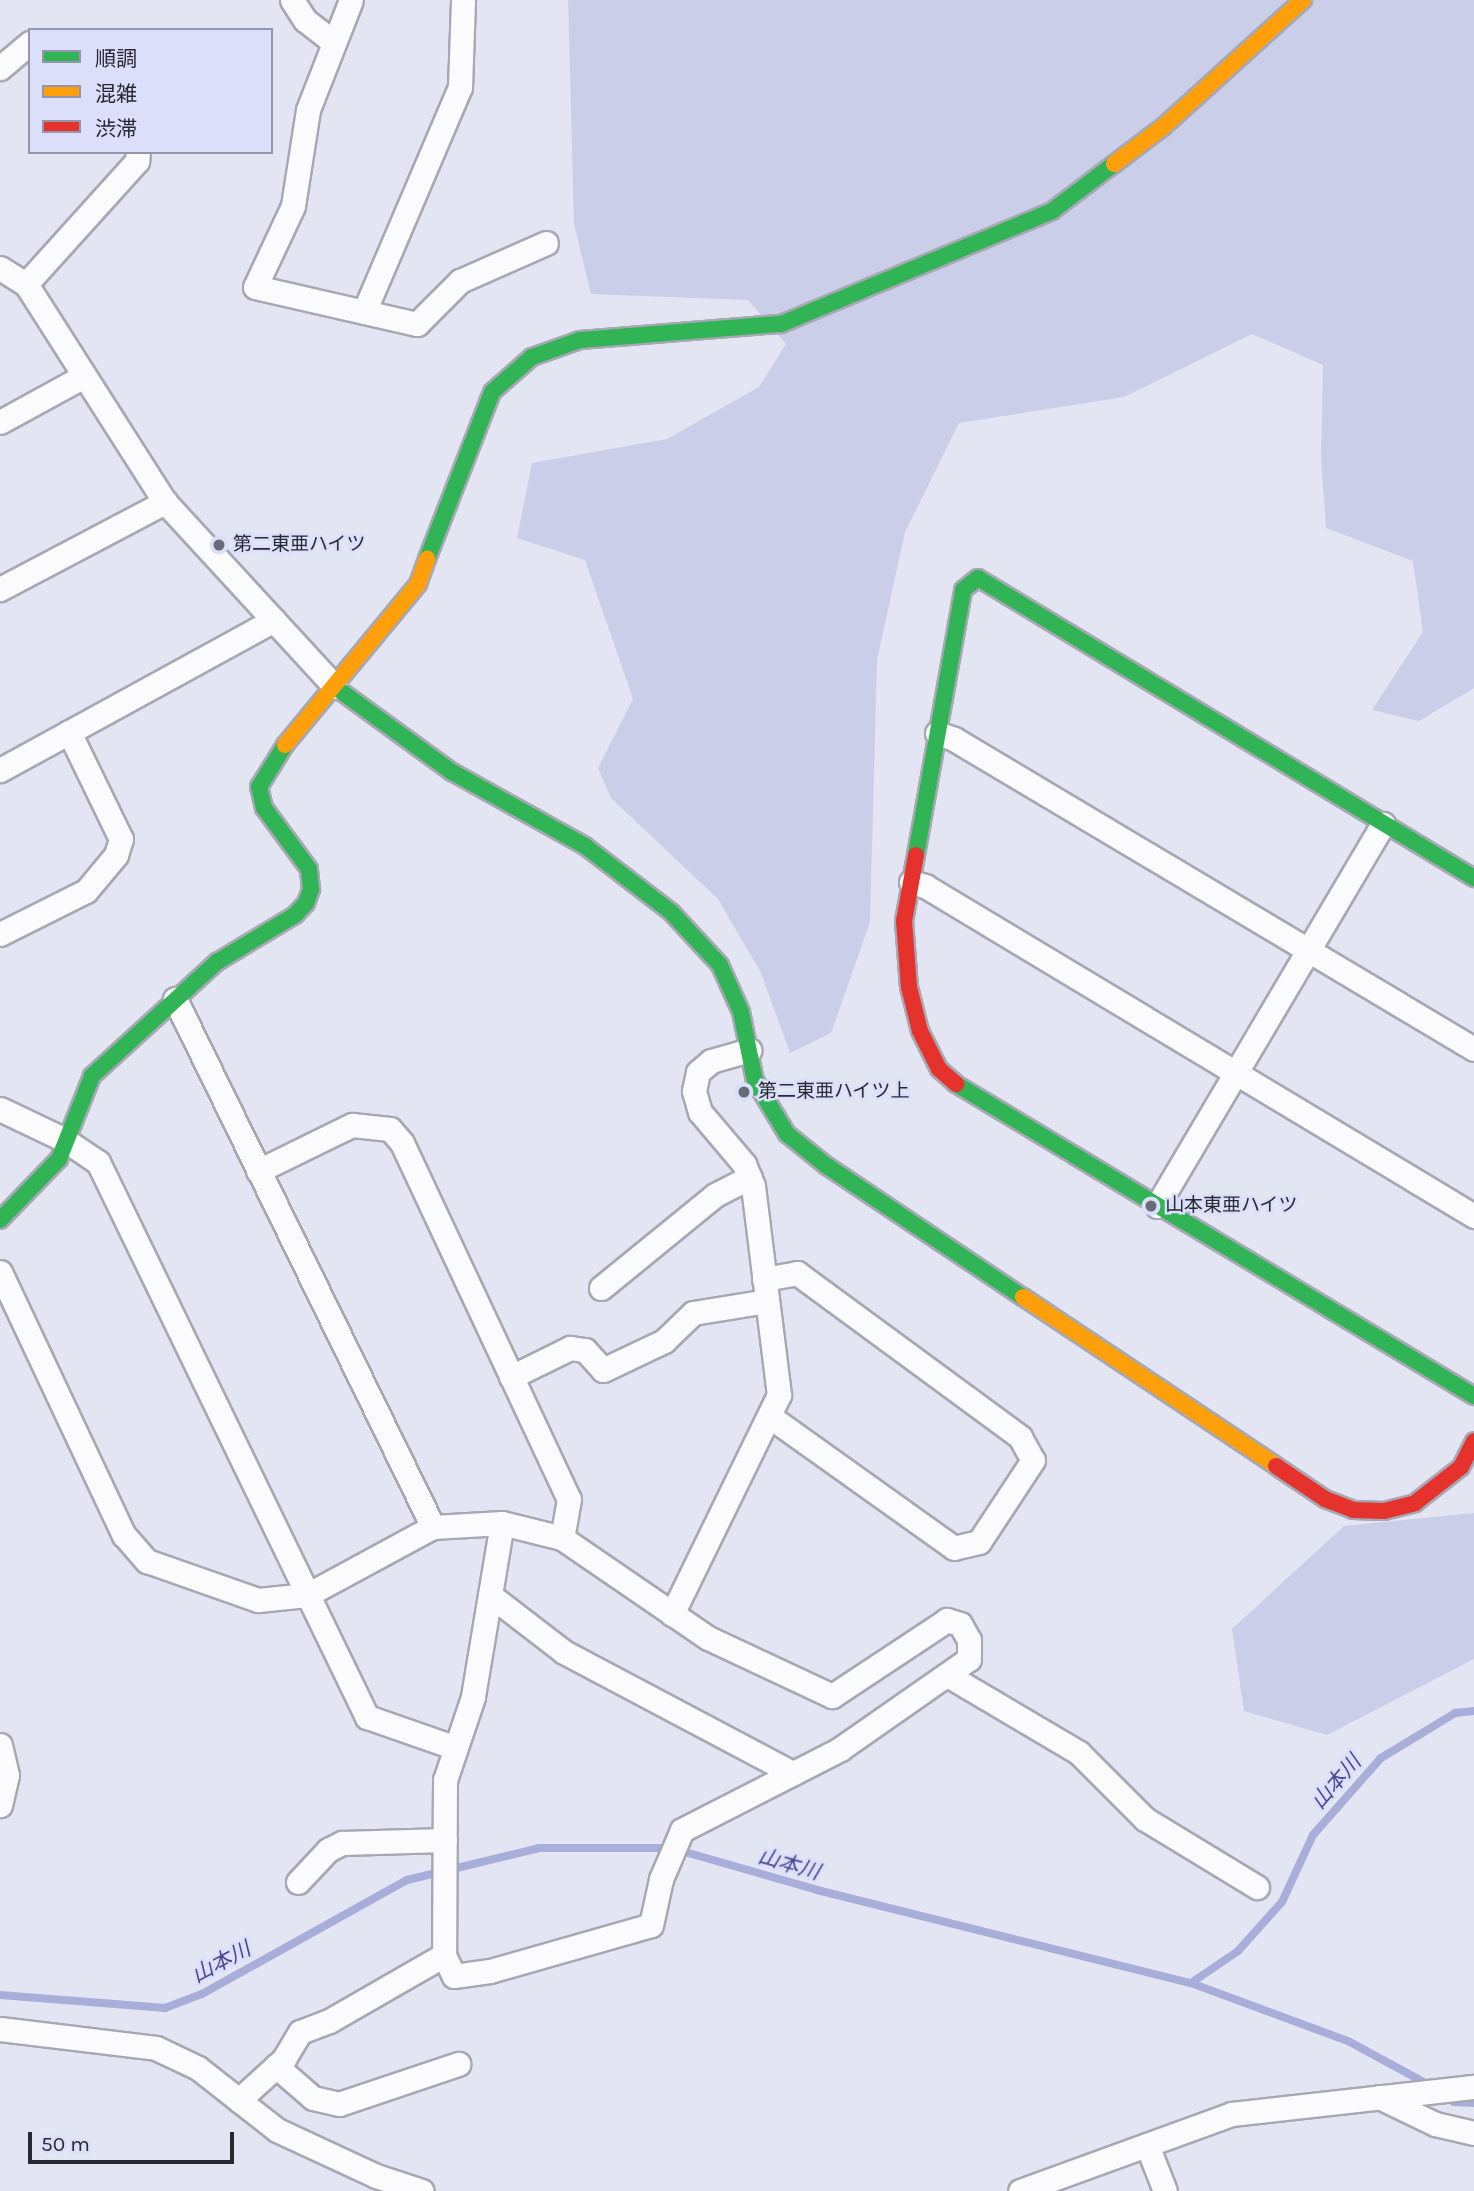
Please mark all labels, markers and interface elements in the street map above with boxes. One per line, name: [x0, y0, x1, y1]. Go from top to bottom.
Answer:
legend: [28, 28, 273, 154]
text: 順調: [95, 47, 137, 71]
text: 混雑: [95, 82, 137, 106]
text: 渋滞: [95, 117, 137, 141]
place label: 第二東亜ハイツ: [233, 534, 366, 556]
marker: 第二東亜ハイツ: [211, 537, 227, 553]
place label: 第二東亜ハイツ上: [758, 1081, 910, 1103]
marker: 第二東亜ハイツ上: [736, 1084, 752, 1100]
place label: 山本東亜ハイツ: [1165, 1195, 1298, 1217]
marker: 山本東亜ハイツ: [1143, 1198, 1159, 1214]
water label: 山本川: [1306, 1750, 1366, 1814]
water label: 山本川: [755, 1843, 823, 1885]
water label: 山本川: [187, 1936, 255, 1988]
scale bar: [32, 2118, 238, 2162]
text: 50 m: [41, 2132, 90, 2156]

